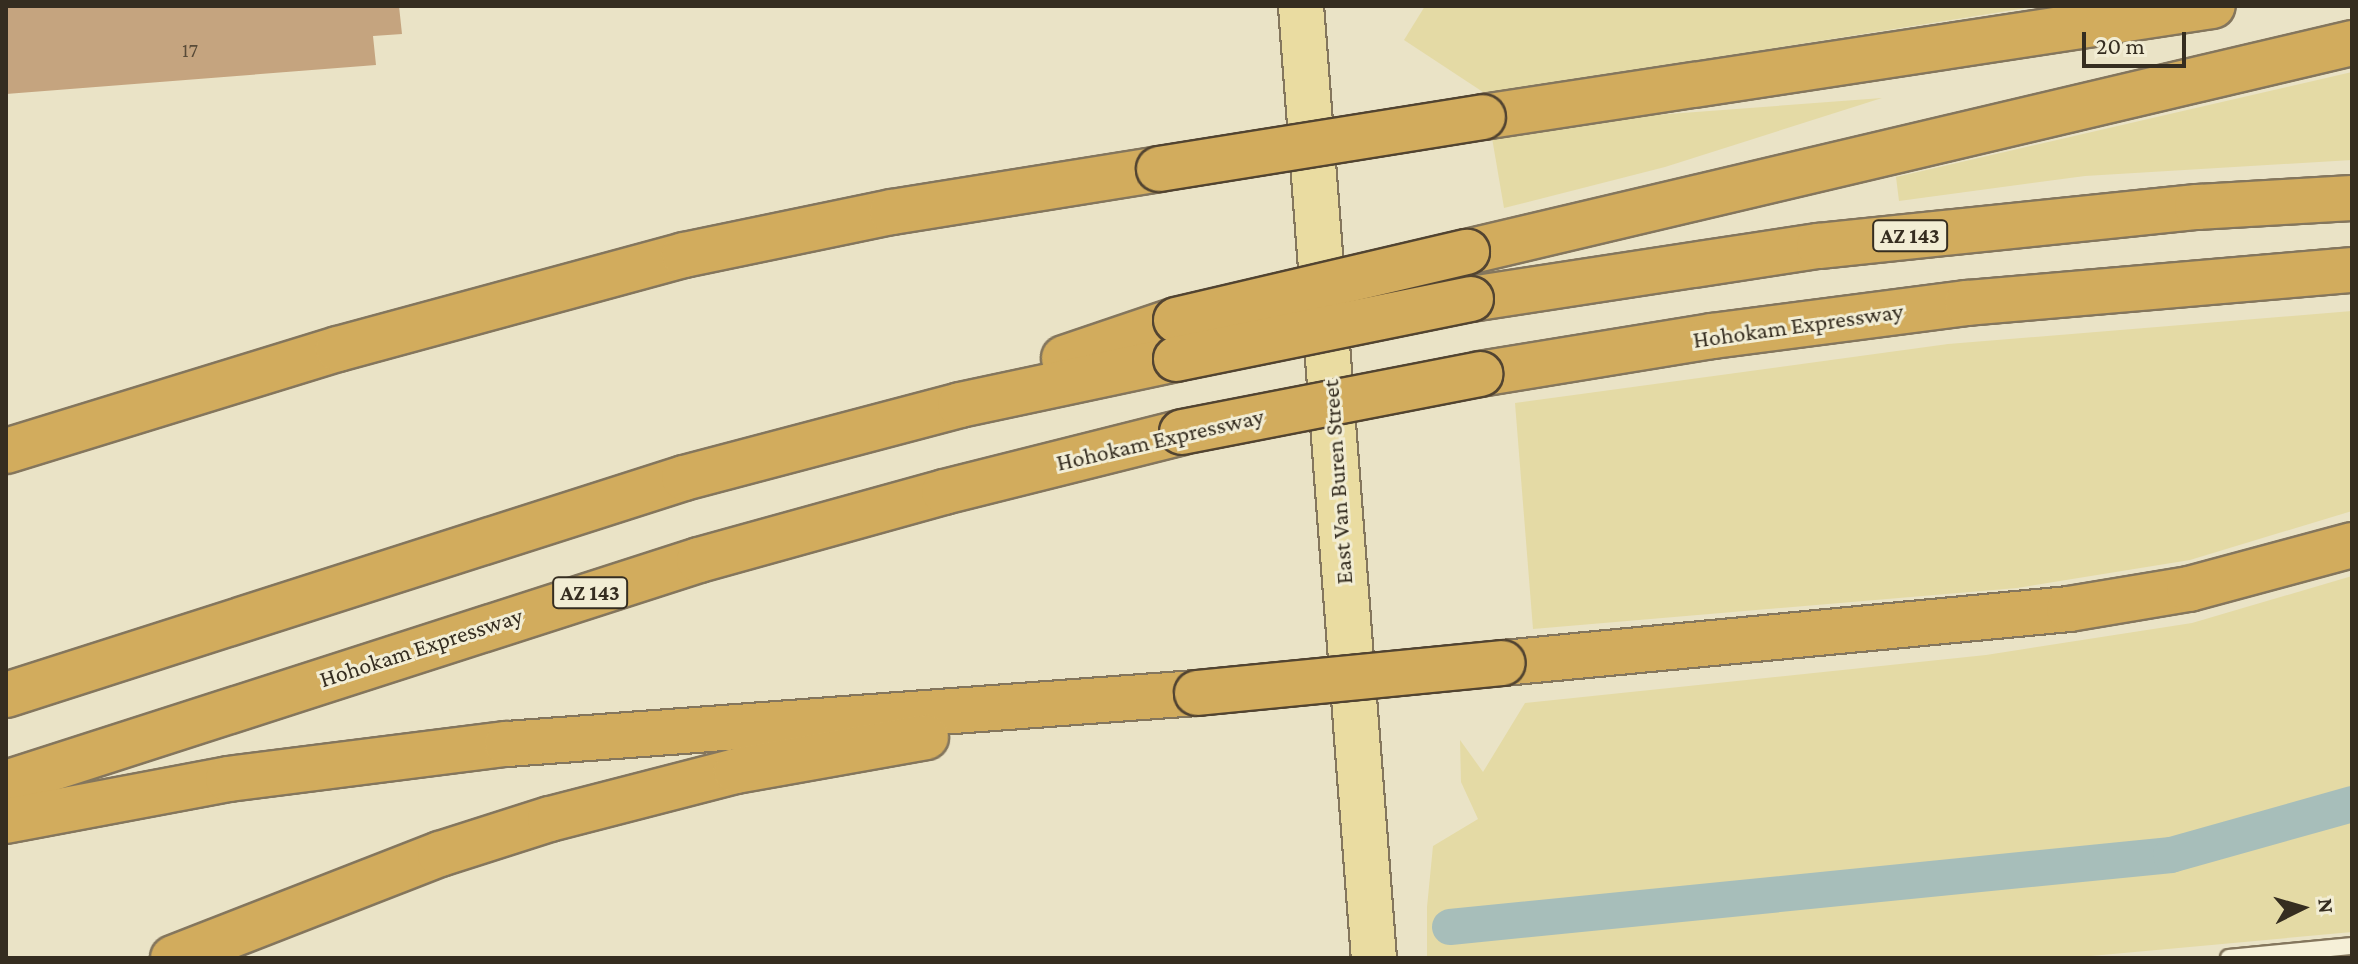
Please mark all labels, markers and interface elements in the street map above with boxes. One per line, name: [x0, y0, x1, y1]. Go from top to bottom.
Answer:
scale bar: [2086, 16, 2190, 66]
text: 20 m: [2096, 32, 2145, 59]
house number: 17: [182, 38, 198, 62]
road number: AZ 143: [1872, 218, 1948, 254]
street label: Hohokam Expressway: [1691, 296, 1905, 354]
street label: East Van Buren Street: [1315, 379, 1359, 585]
street label: Hohokam Expressway: [1053, 401, 1267, 477]
road number: AZ 143: [552, 575, 628, 611]
street label: Hohokam Expressway: [316, 601, 526, 693]
north arrow: [2262, 868, 2342, 948]
text: N: [2313, 897, 2340, 914]

